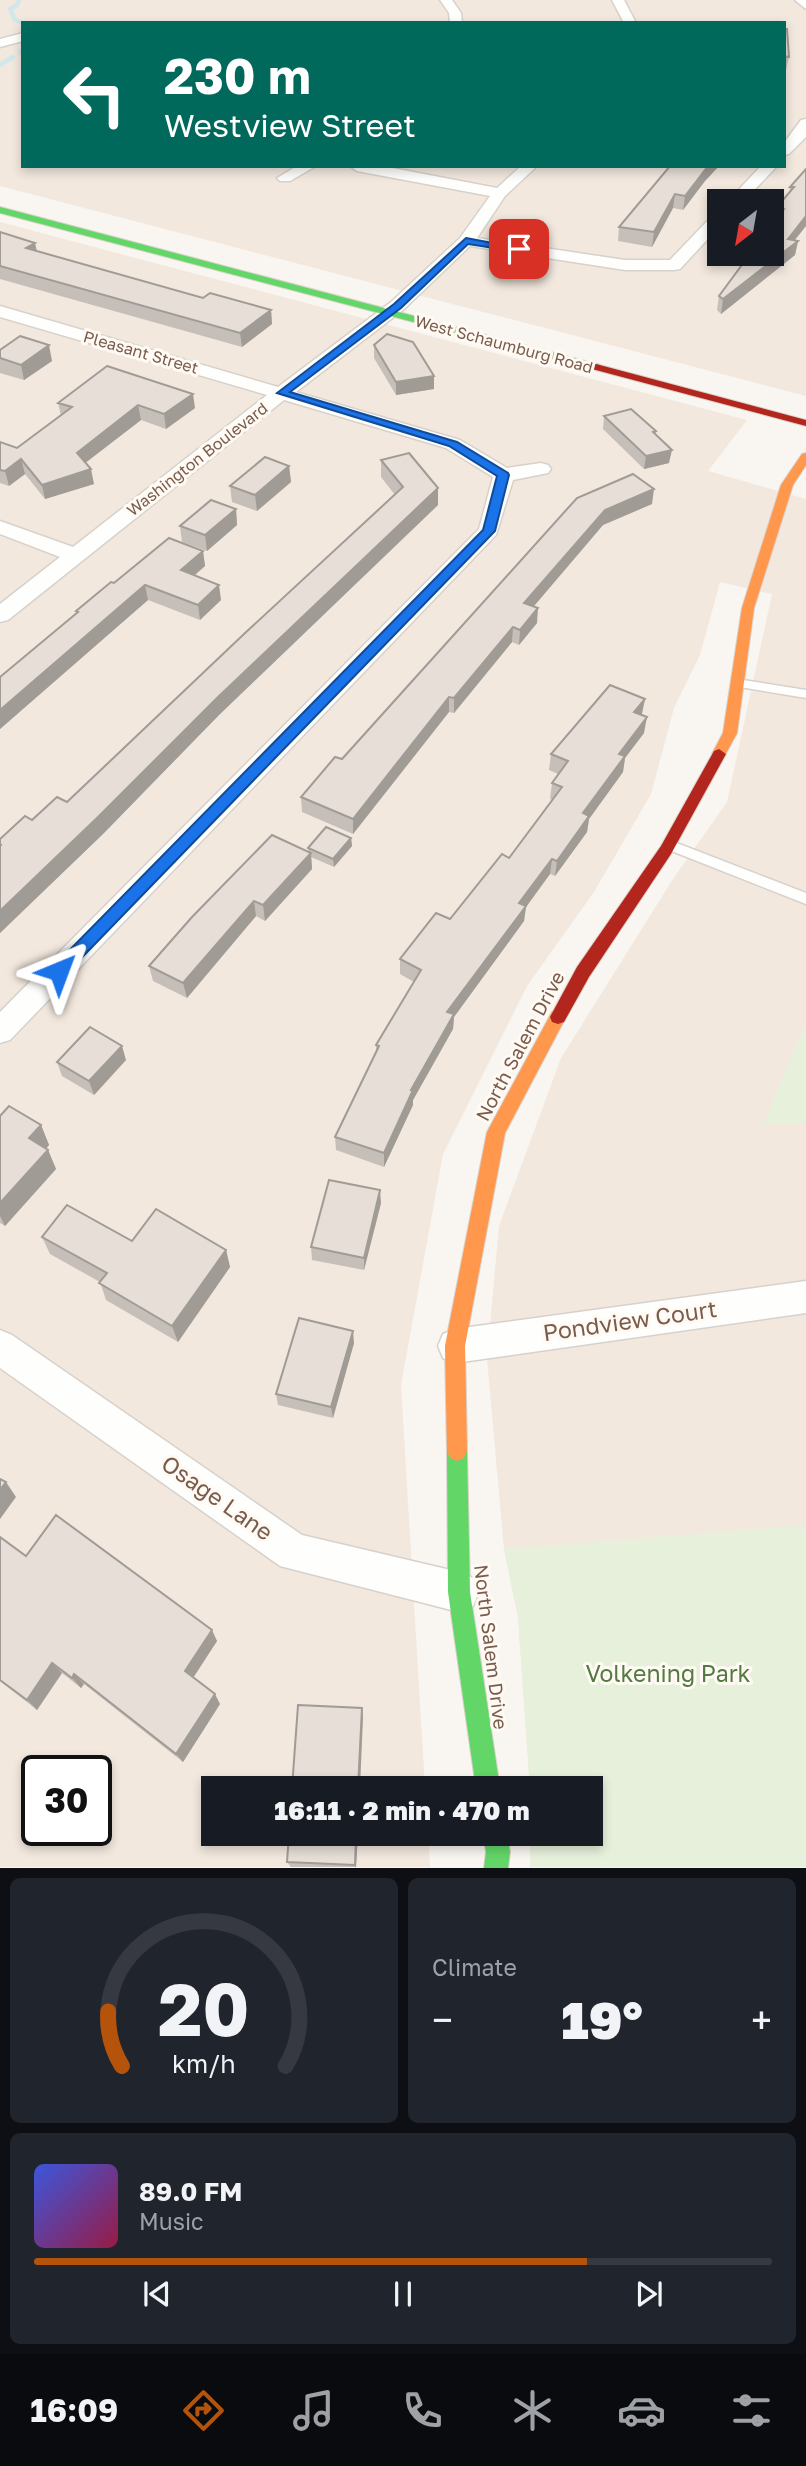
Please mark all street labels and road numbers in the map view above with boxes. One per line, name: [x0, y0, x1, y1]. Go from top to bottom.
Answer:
street label: West Schaumburg Road: [413, 311, 595, 377]
street label: Pleasant Street: [81, 326, 201, 378]
street label: Washington Boulevard: [123, 398, 271, 520]
street label: North Salem Drive: [470, 967, 569, 1125]
street label: Pondview Court: [541, 1294, 719, 1346]
street label: Osage Lane: [157, 1449, 279, 1546]
street label: North Salem Drive: [470, 1563, 513, 1731]

